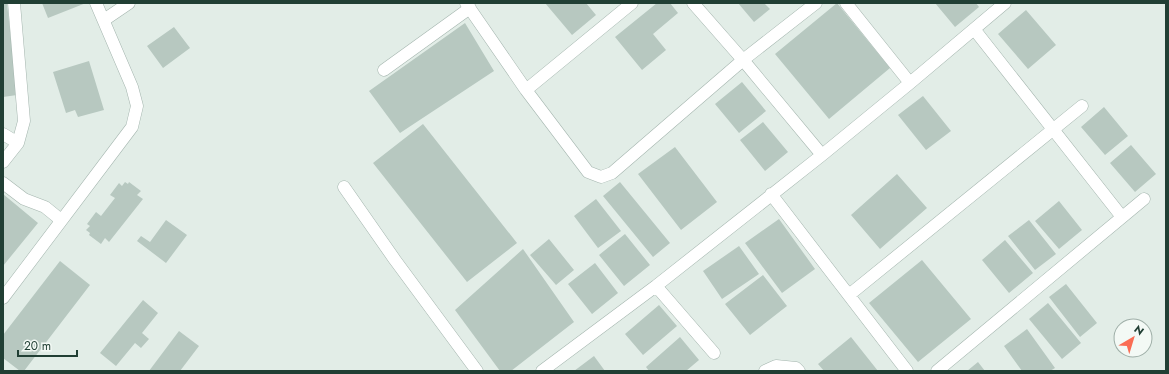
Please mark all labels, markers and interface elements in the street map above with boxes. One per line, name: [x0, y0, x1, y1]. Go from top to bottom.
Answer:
north arrow: [1113, 318, 1153, 358]
text: N: [1131, 321, 1148, 339]
scale bar: [18, 332, 77, 358]
text: 20 m: [24, 337, 51, 355]

